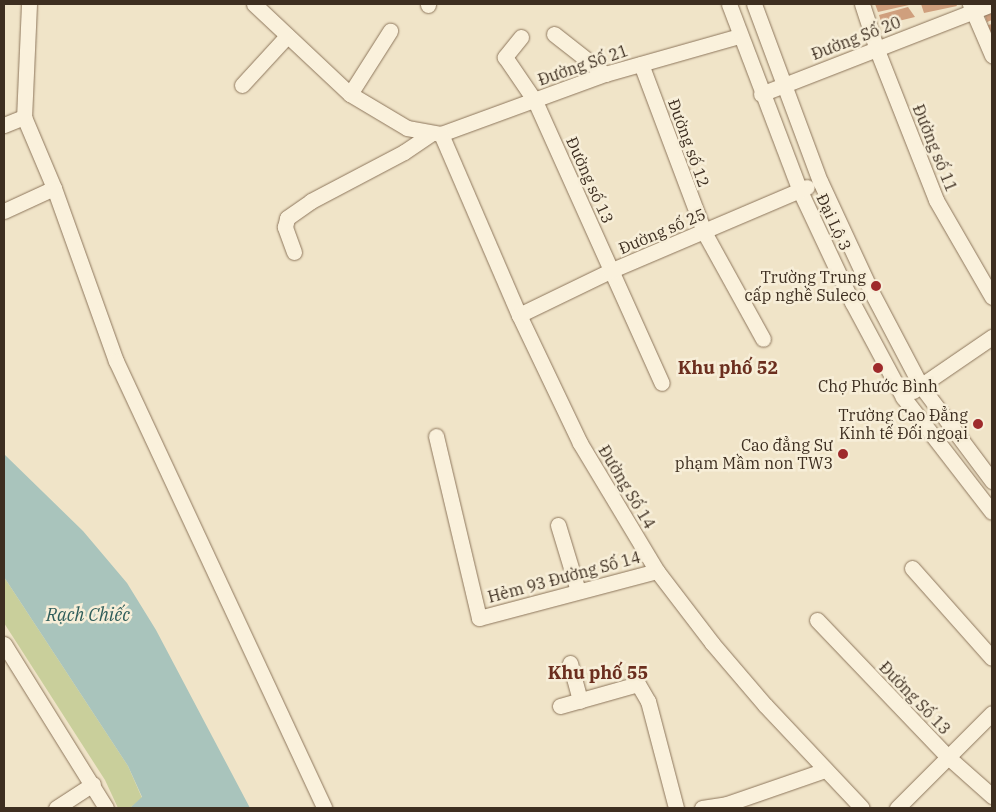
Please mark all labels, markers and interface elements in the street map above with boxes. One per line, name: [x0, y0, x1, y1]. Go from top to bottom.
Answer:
street label: Đường Số 20: [809, 12, 903, 64]
street label: Đường Số 21: [535, 41, 631, 89]
street label: Đường số 12: [664, 96, 714, 190]
street label: Đường số 11: [909, 101, 961, 195]
street label: Đường số 13: [562, 134, 618, 226]
street label: Đại Lộ 3: [812, 190, 856, 254]
street label: Đường số 25: [616, 204, 708, 258]
place label: Trường Trung cấp nghề Suleco: [745, 267, 866, 305]
marker: Trường Trung cấp nghề Suleco: [870, 280, 882, 292]
district label: Khu phố 52: [678, 357, 778, 379]
marker: Chợ Phước Bình: [872, 362, 884, 374]
place label: Chợ Phước Bình: [818, 376, 938, 396]
place label: Trường Cao Đẳng Kinh tế Đối ngoại: [838, 405, 968, 443]
marker: Trường Cao Đẳng Kinh tế Đối ngoại: [972, 418, 984, 430]
place label: Cao đẳng Sư phạm Mầm non TW3: [675, 435, 833, 473]
street label: Đường Số 14: [595, 442, 659, 532]
marker: Cao đẳng Sư phạm Mầm non TW3: [837, 448, 849, 460]
street label: Hẻm 93 Đường Số 14: [486, 547, 642, 607]
water label: Rạch Chiếc: [46, 604, 130, 626]
street label: Đường Số 13: [875, 657, 955, 739]
district label: Khu phố 55: [548, 662, 648, 684]

